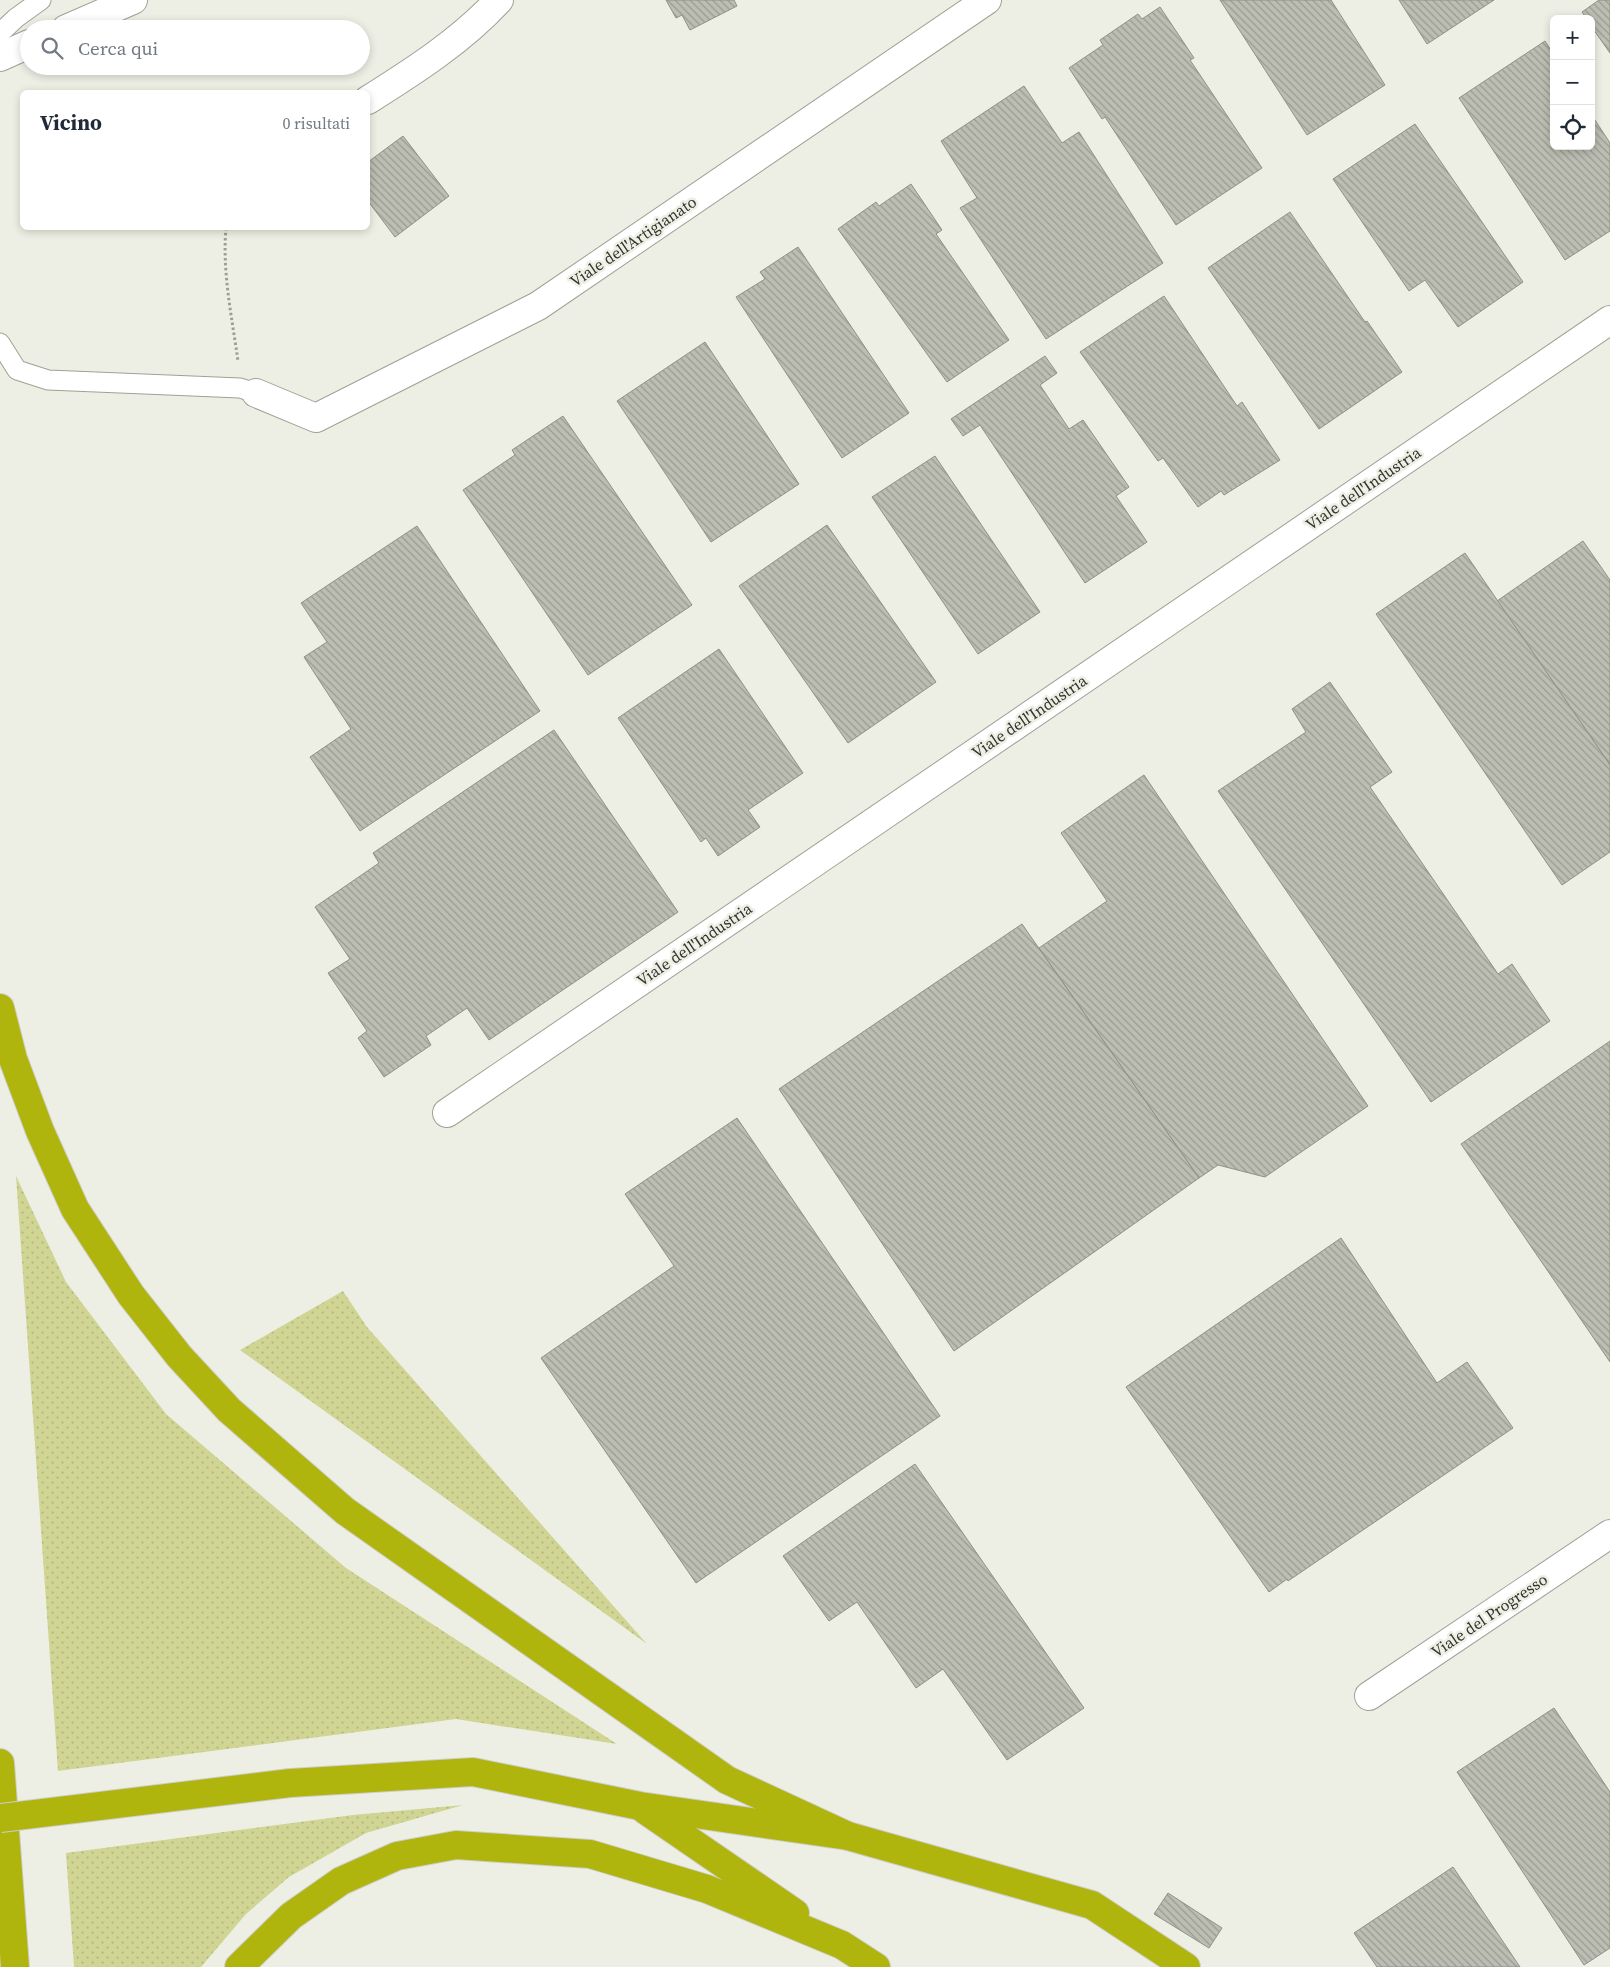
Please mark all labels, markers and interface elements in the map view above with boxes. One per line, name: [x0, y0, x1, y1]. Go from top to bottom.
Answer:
map controls: [1550, 15, 1595, 150]
button: +: [1550, 15, 1595, 60]
search box: [20, 20, 370, 75]
icon: search: [38, 34, 66, 62]
text: Cerca qui: [78, 35, 158, 61]
button: −: [1550, 60, 1595, 105]
button: locate: [1550, 105, 1595, 150]
text: Vicino: [40, 108, 102, 137]
text: 0 risultati: [282, 112, 350, 134]
street label: Viale dell'Artigianato: [565, 190, 701, 292]
street label: Viale dell'Industria: [1301, 441, 1426, 535]
street label: Viale dell'Industria: [967, 669, 1092, 763]
street label: Viale dell'Industria: [632, 897, 757, 991]
street label: Viale del Progresso: [1427, 1568, 1552, 1662]

